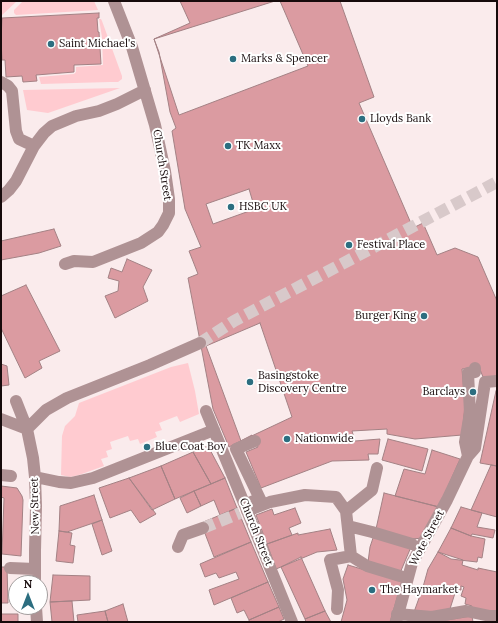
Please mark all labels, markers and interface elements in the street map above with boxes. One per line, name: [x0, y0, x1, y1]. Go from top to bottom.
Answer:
place label: Saint Michael's: [59, 37, 135, 51]
marker: Saint Michael's: [46, 39, 56, 49]
place label: Marks & Spencer: [241, 52, 328, 66]
marker: Marks & Spencer: [228, 54, 238, 64]
place label: Lloyds Bank: [370, 112, 431, 126]
marker: Lloyds Bank: [357, 114, 367, 124]
street label: Church Street: [150, 128, 174, 202]
place label: TK Maxx: [236, 139, 281, 153]
marker: TK Maxx: [223, 141, 233, 151]
place label: HSBC UK: [239, 200, 287, 214]
marker: HSBC UK: [226, 202, 236, 212]
place label: Festival Place: [357, 238, 425, 252]
marker: Festival Place: [344, 240, 354, 250]
place label: Burger King: [355, 309, 416, 323]
marker: Burger King: [419, 311, 429, 321]
place label: Basingstoke Discovery Centre: [258, 369, 347, 395]
marker: Basingstoke Discovery Centre: [245, 377, 255, 387]
place label: Barclays: [422, 385, 465, 399]
marker: Barclays: [468, 387, 478, 397]
place label: Nationwide: [295, 432, 354, 446]
marker: Nationwide: [282, 434, 292, 444]
place label: Blue Coat Boy: [155, 440, 226, 454]
marker: Blue Coat Boy: [142, 442, 152, 452]
street label: New Street: [28, 477, 42, 535]
street label: Church Street: [236, 496, 276, 568]
street label: Wote Street: [407, 508, 447, 568]
north arrow: [8, 575, 48, 615]
text: N: [24, 577, 32, 591]
place label: The Haymarket: [380, 583, 459, 597]
marker: The Haymarket: [367, 585, 377, 595]

